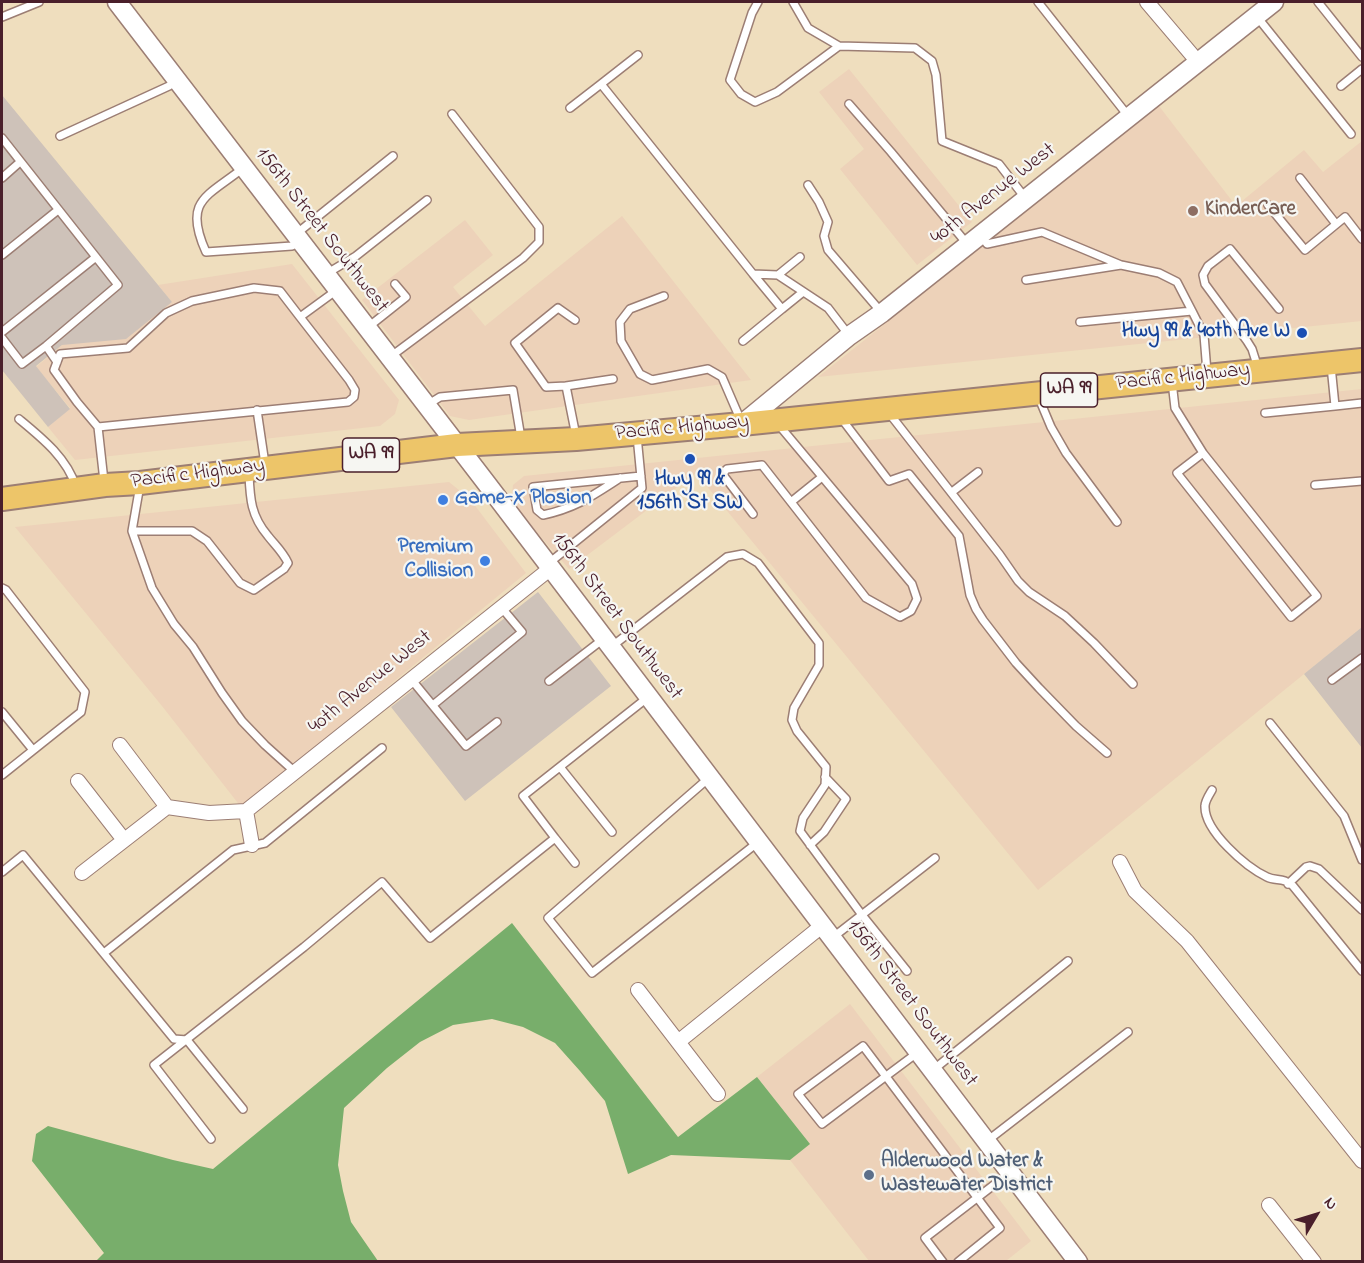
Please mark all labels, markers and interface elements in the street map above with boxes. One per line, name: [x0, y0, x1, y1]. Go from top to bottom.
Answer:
street label: 40th Avenue West: [927, 138, 1061, 252]
street label: 156th Street Southwest: [249, 143, 393, 319]
place label: KinderCare: [1205, 198, 1296, 224]
marker: KinderCare: [1186, 204, 1200, 218]
place label: Hwy 99 & 40th Ave W: [1122, 320, 1290, 346]
marker: Hwy 99 & 40th Ave W: [1295, 326, 1309, 340]
street label: Pacific Highway: [1115, 358, 1251, 398]
road number: WA 99: [1040, 373, 1098, 407]
street label: Pacific Highway: [614, 411, 750, 447]
road number: WA 99: [342, 438, 400, 472]
marker: Hwy 99 & 156th St SW: [683, 452, 697, 466]
street label: Pacific Highway: [130, 454, 266, 496]
place label: Hwy 99 & 156th St SW: [637, 468, 743, 518]
place label: Game-X Plosion: [455, 487, 592, 513]
marker: Game-X Plosion: [436, 493, 450, 507]
street label: 156th Street Southwest: [545, 528, 687, 706]
place label: Premium Collision: [398, 536, 473, 586]
marker: Premium Collision: [478, 554, 492, 568]
street label: 40th Avenue West: [304, 626, 438, 740]
street label: 156th Street Southwest: [840, 915, 982, 1093]
place label: Alderwood Water & Wastewater District: [881, 1150, 1053, 1200]
marker: Alderwood Water & Wastewater District: [862, 1168, 876, 1182]
north arrow: [1286, 1185, 1346, 1245]
text: N: [1317, 1192, 1343, 1216]

